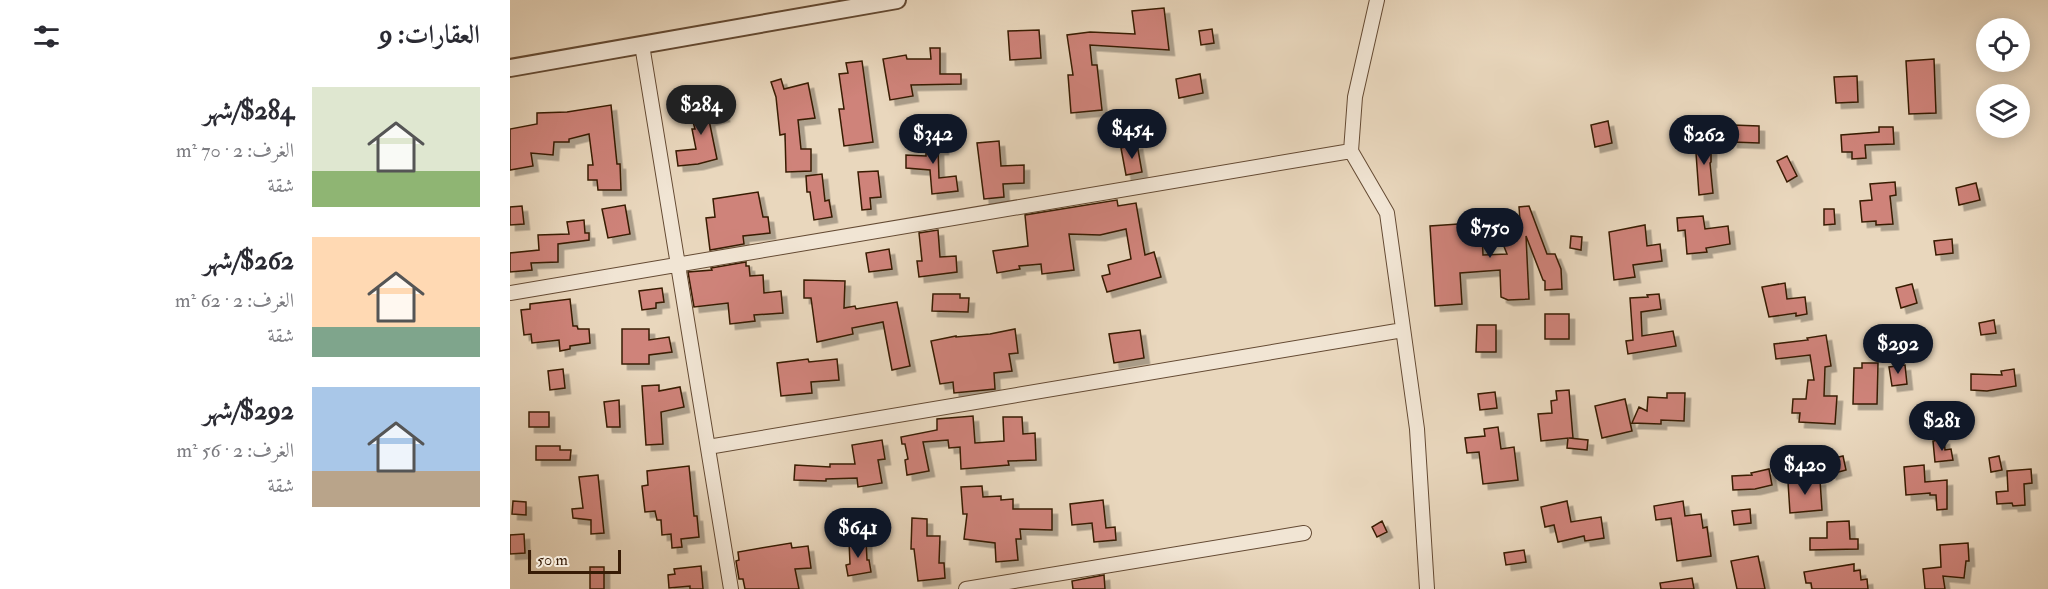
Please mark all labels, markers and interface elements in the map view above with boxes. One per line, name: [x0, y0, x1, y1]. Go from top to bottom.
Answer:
map controls: [1976, 18, 2030, 138]
button: locate: [1976, 18, 2030, 72]
text: العقارات: 9: [379, 19, 480, 51]
icon: filters: [30, 20, 63, 53]
button: layers: [1976, 84, 2030, 138]
pin: $284: [665, 85, 737, 136]
text: $284: [680, 92, 722, 117]
text: $284/شهر: [203, 95, 294, 127]
pin: $454: [1096, 109, 1168, 160]
icon: home: [360, 111, 432, 183]
pin: $342: [897, 114, 969, 165]
pin: $262: [1668, 115, 1740, 166]
text: $454: [1111, 116, 1153, 141]
text: $342: [913, 121, 953, 146]
text: $262: [1683, 122, 1725, 147]
text: الغرف: 2 · 70 m²: [176, 138, 294, 163]
text: شقة: [268, 173, 294, 198]
pin: $750: [1454, 208, 1526, 259]
text: $750: [1470, 215, 1510, 240]
text: $262/شهر: [203, 245, 294, 277]
icon: home: [360, 261, 432, 333]
text: الغرف: 2 · 62 m²: [175, 288, 294, 313]
text: شقة: [268, 323, 294, 348]
pin: $292: [1862, 324, 1934, 375]
text: $292: [1877, 331, 1919, 356]
text: $292/شهر: [203, 395, 294, 427]
pin: $281: [1906, 401, 1978, 452]
text: $281: [1923, 408, 1961, 433]
icon: home: [360, 411, 432, 483]
text: الغرف: 2 · 56 m²: [176, 438, 294, 463]
pin: $420: [1769, 445, 1841, 496]
text: $420: [1784, 452, 1826, 477]
text: شقة: [268, 473, 294, 498]
pin: $641: [822, 508, 894, 559]
text: $641: [838, 515, 878, 540]
scale bar: [528, 547, 621, 574]
text: 50 m: [537, 550, 568, 570]

